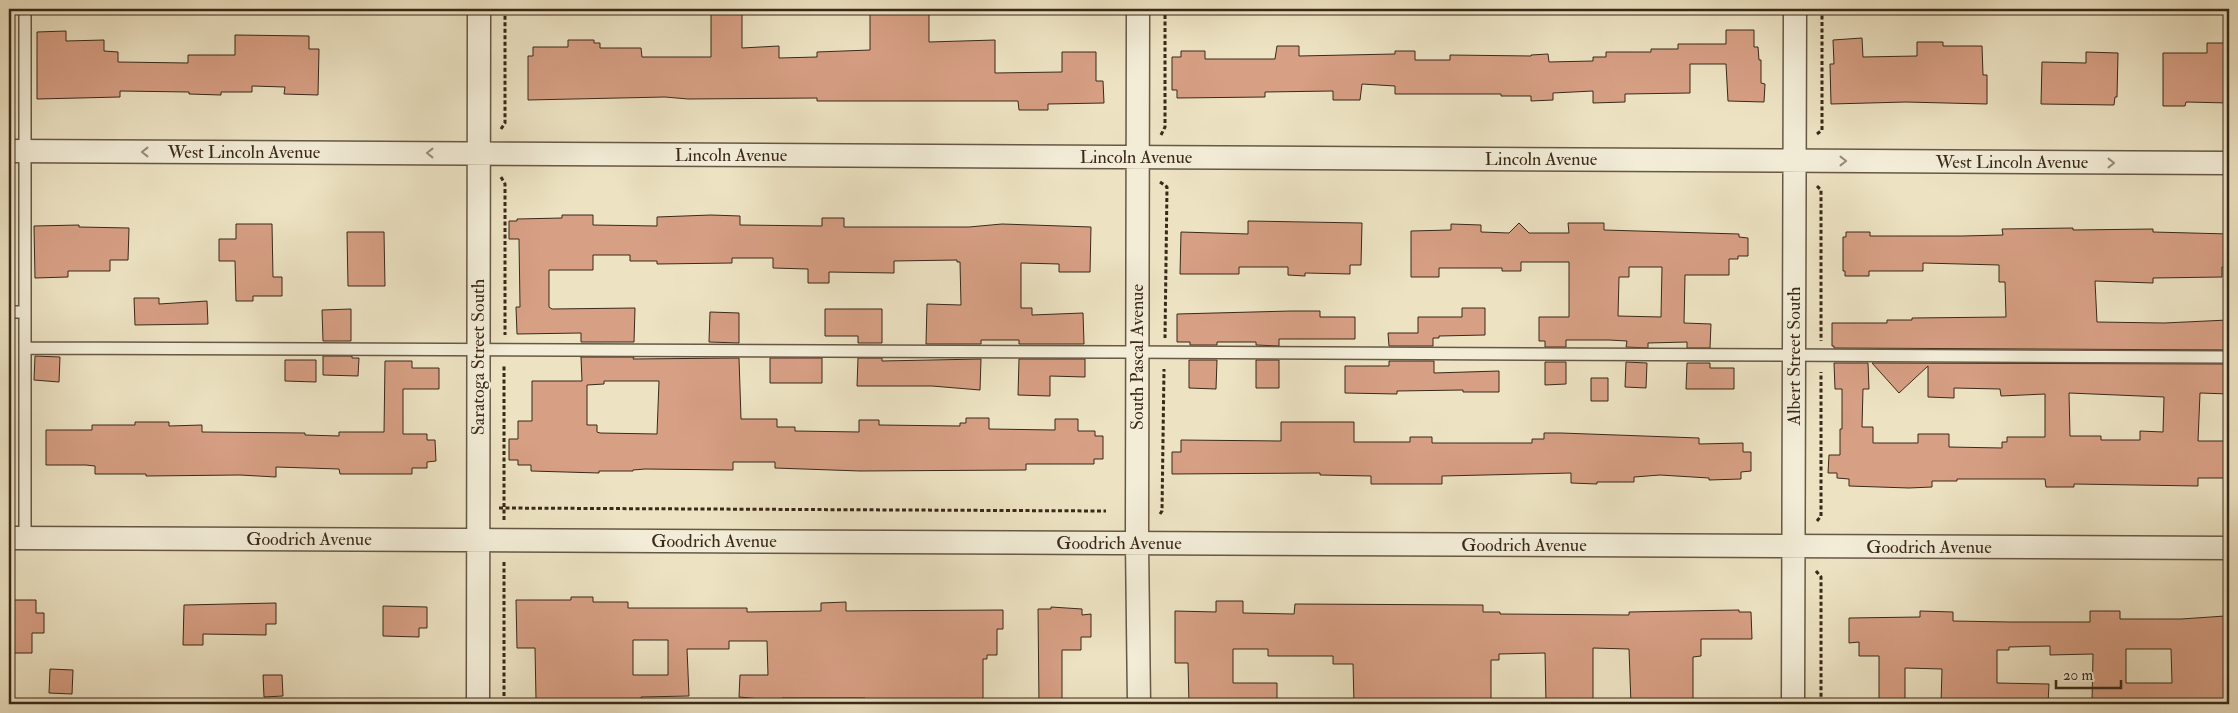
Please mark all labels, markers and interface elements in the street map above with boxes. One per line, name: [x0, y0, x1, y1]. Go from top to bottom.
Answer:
street label: West Lincoln Avenue: [167, 141, 321, 164]
street label: Lincoln Avenue: [675, 144, 788, 167]
street label: Lincoln Avenue: [1080, 146, 1193, 169]
one-way arrow: [140, 147, 148, 157]
one-way arrow: [425, 148, 433, 158]
street label: Lincoln Avenue: [1485, 148, 1598, 171]
street label: West Lincoln Avenue: [1935, 151, 2089, 174]
one-way arrow: [1840, 156, 1847, 166]
one-way arrow: [2107, 158, 2115, 168]
street label: Saratoga Street South: [467, 278, 490, 435]
street label: South Pascal Avenue: [1126, 284, 1149, 430]
street label: Albert Street South: [1783, 286, 1806, 427]
street label: Goodrich Avenue: [246, 528, 372, 551]
street label: Goodrich Avenue: [651, 530, 777, 553]
street label: Goodrich Avenue: [1056, 532, 1182, 555]
street label: Goodrich Avenue: [1461, 534, 1587, 557]
street label: Goodrich Avenue: [1866, 536, 1992, 559]
scale bar: [2056, 658, 2120, 690]
text: 20 m: [2063, 666, 2093, 685]

